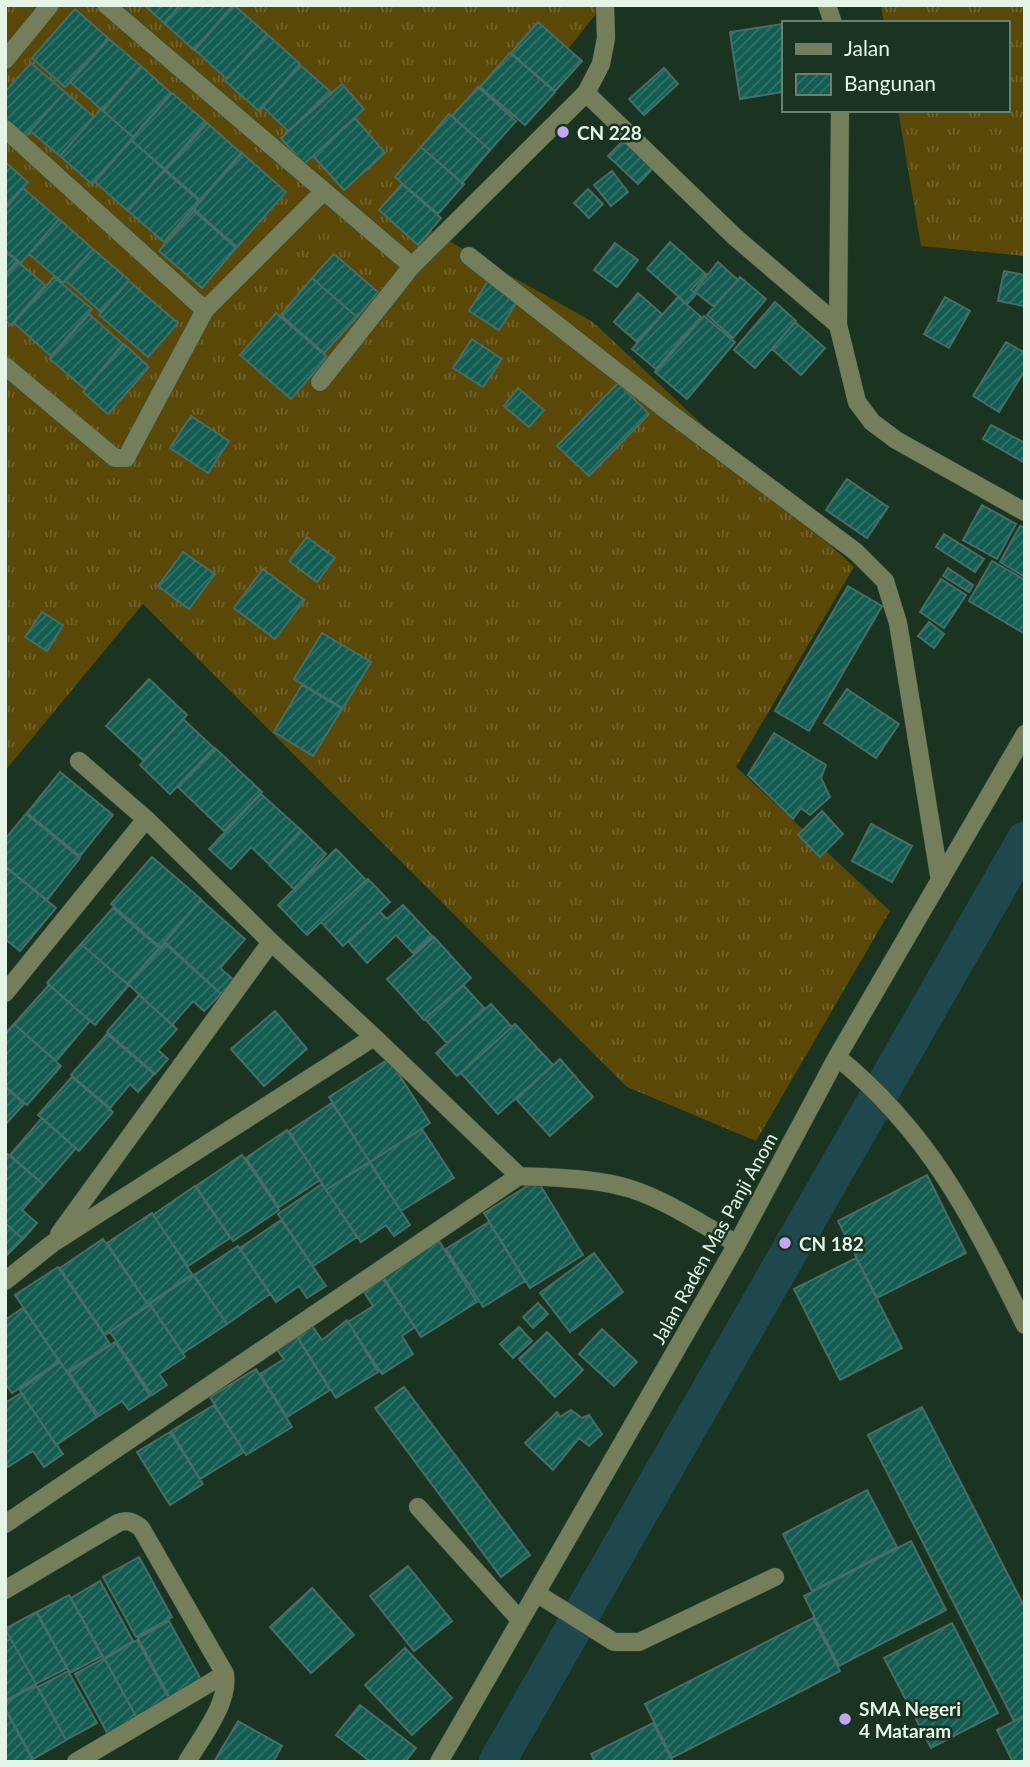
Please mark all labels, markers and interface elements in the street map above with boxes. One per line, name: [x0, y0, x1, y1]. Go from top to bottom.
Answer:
legend: [782, 21, 1009, 112]
text: Jalan: [844, 35, 890, 60]
text: Bangunan: [844, 70, 936, 95]
place label: CN 228: [577, 121, 642, 144]
marker: CN 228: [555, 124, 571, 140]
street label: Jalan Raden Mas Panji Anom: [646, 1128, 782, 1348]
place label: CN 182: [799, 1232, 864, 1255]
marker: CN 182: [777, 1235, 793, 1251]
place label: SMA Negeri 4 Mataram: [859, 1697, 961, 1742]
marker: SMA Negeri 4 Mataram: [837, 1711, 853, 1727]

